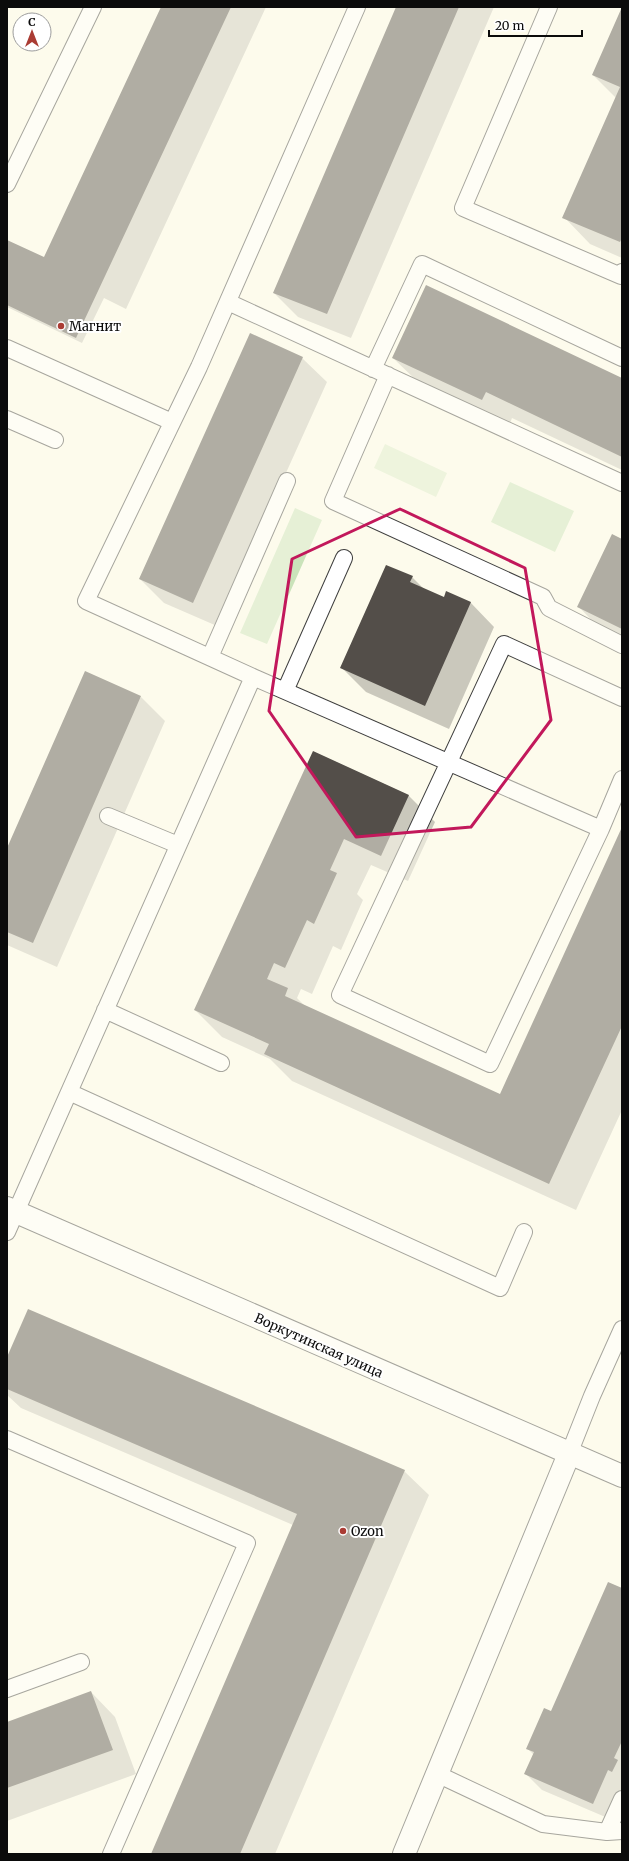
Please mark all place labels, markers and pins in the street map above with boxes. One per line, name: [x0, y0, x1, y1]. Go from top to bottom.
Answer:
place label: Магнит: [69, 318, 121, 335]
marker: Магнит: [56, 321, 66, 331]
place label: Ozon: [351, 1523, 384, 1540]
marker: Ozon: [338, 1526, 348, 1536]

